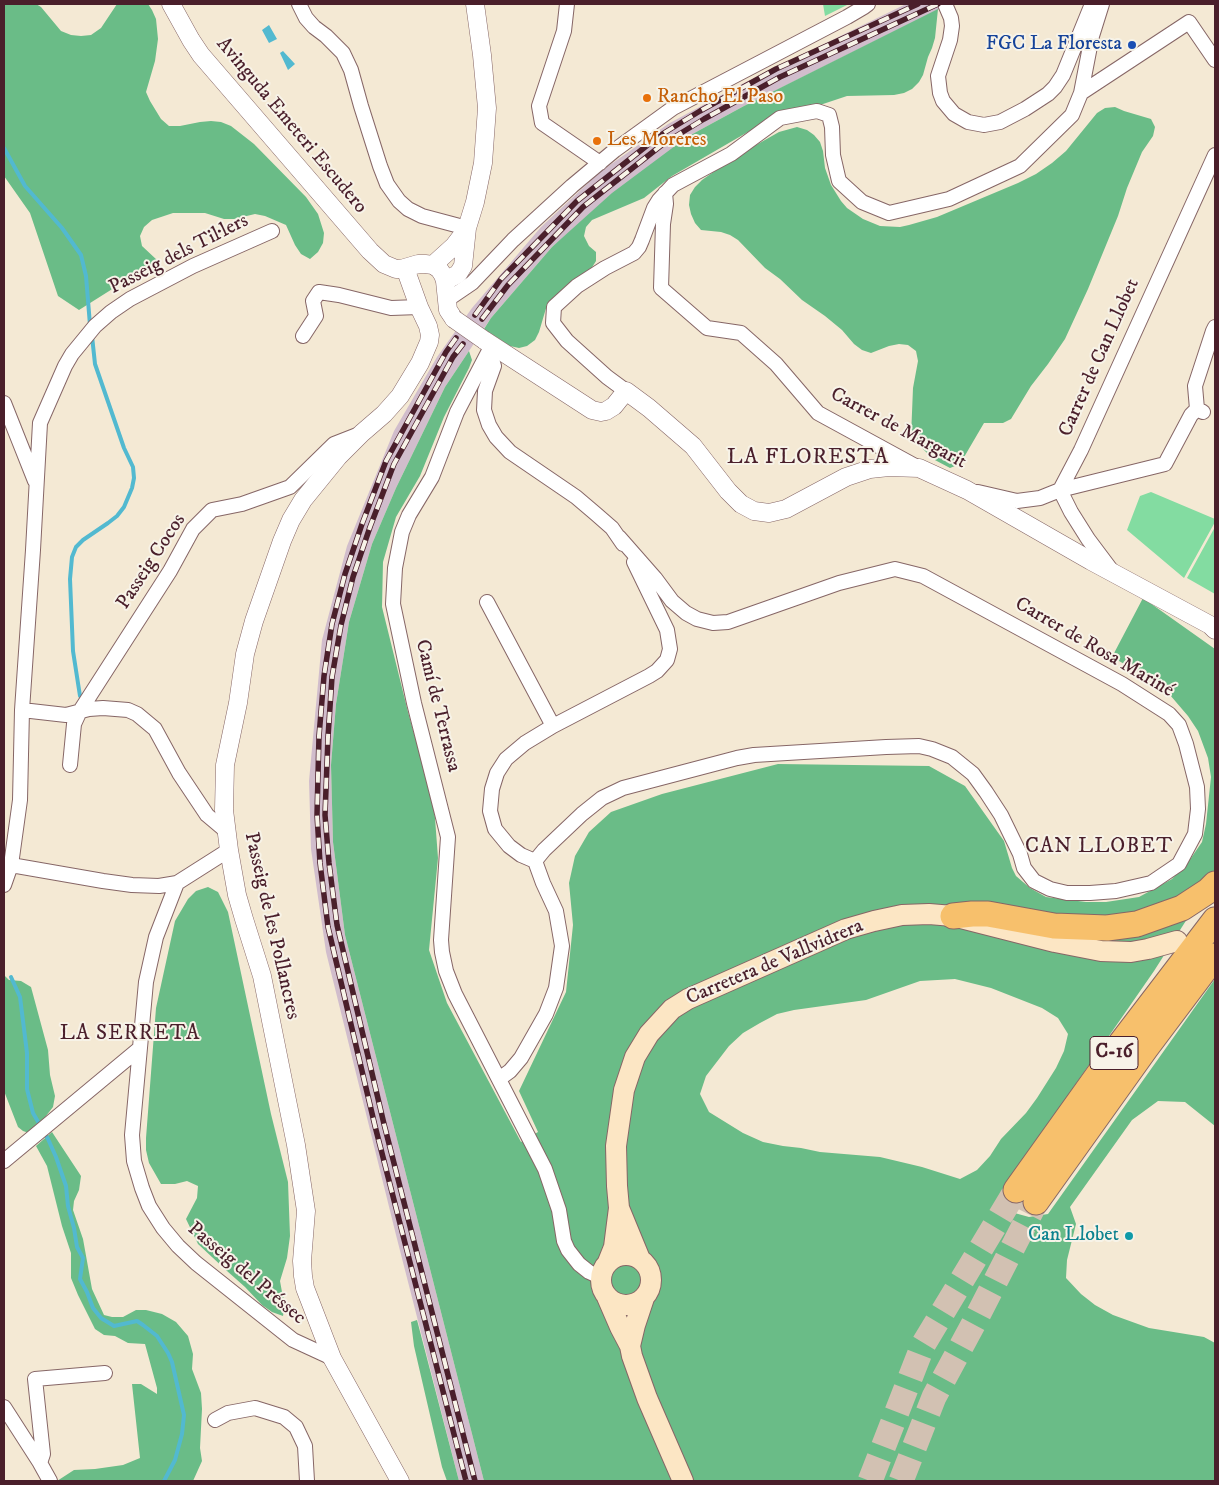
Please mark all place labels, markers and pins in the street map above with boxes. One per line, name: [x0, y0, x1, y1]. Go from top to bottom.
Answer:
place label: FGC La Floresta: [986, 33, 1122, 57]
marker: FGC La Floresta: [1126, 39, 1138, 51]
place label: Rancho El Paso: [657, 86, 783, 110]
marker: Rancho El Paso: [641, 92, 653, 104]
place label: Les Moreres: [607, 129, 706, 153]
marker: Les Moreres: [591, 135, 603, 147]
place label: Can Llobet: [1028, 1224, 1119, 1248]
marker: Can Llobet: [1123, 1230, 1135, 1242]

